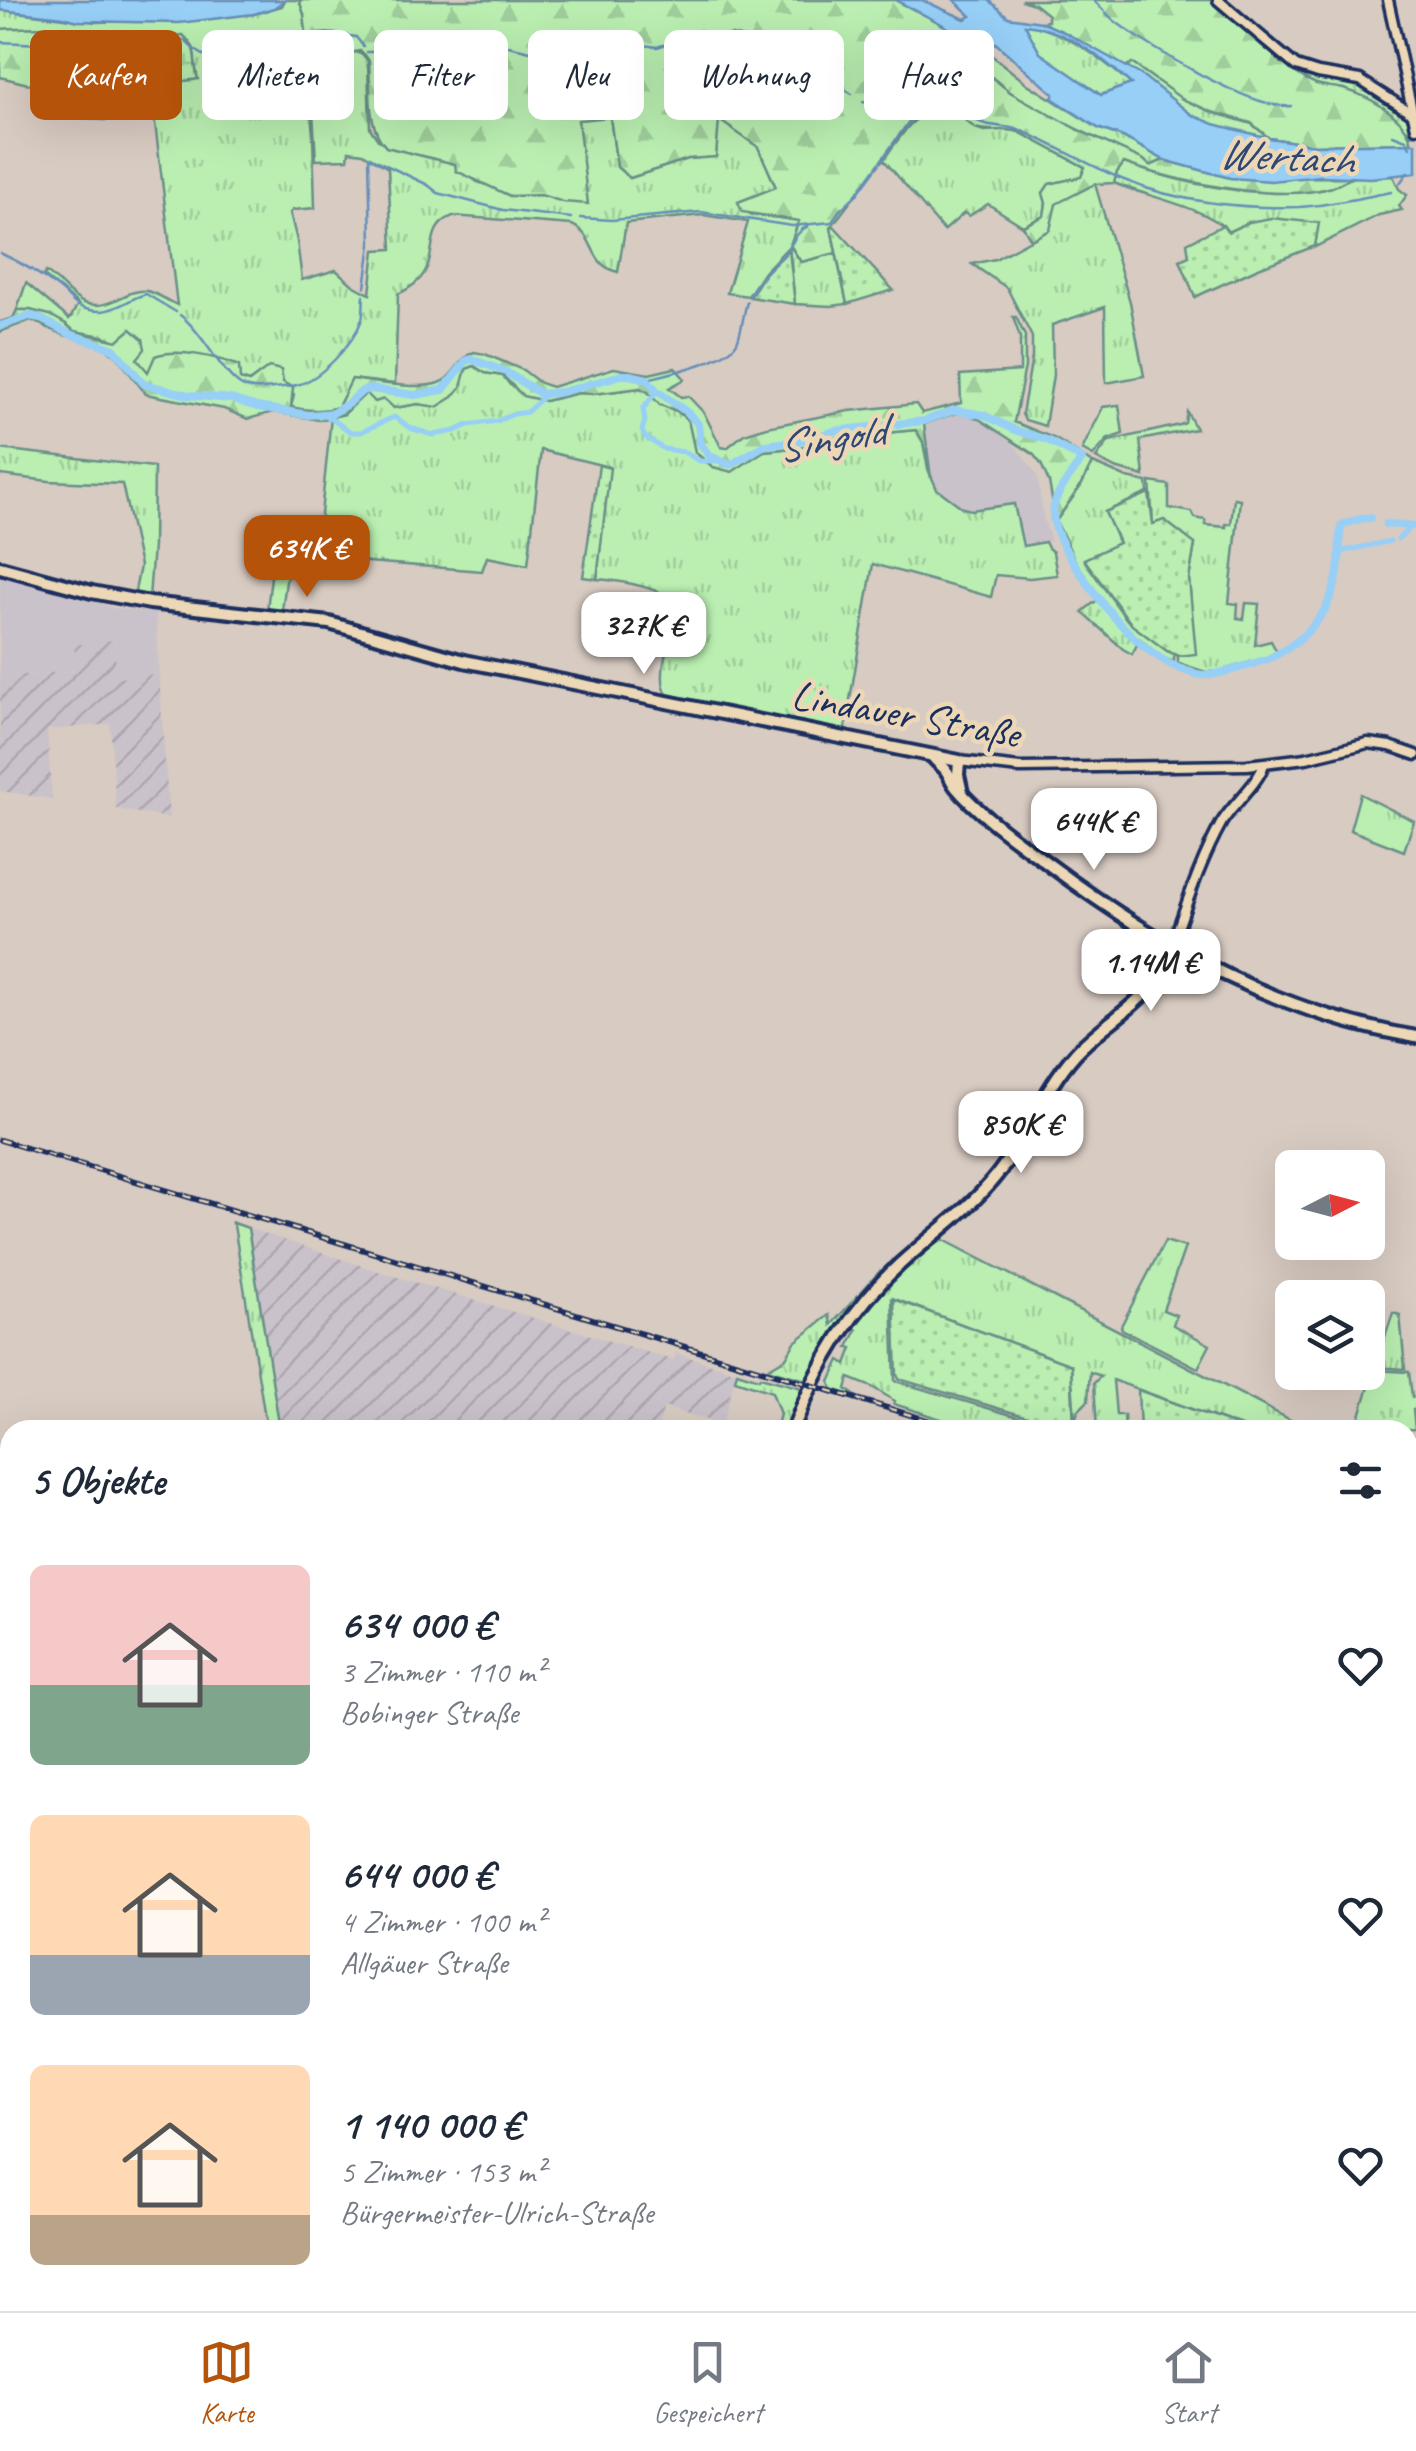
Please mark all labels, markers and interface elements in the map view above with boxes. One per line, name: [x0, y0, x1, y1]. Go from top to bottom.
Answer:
chip: Kaufen: [30, 30, 182, 120]
chip: Mieten: [202, 30, 354, 120]
chip: Filter: [374, 30, 508, 120]
chip: Neu: [528, 30, 644, 120]
chip: Wohnung: [664, 30, 844, 120]
chip: Haus: [864, 30, 994, 120]
water label: Wertach: [1217, 125, 1358, 189]
water label: Singold: [772, 399, 902, 476]
pin: 634K €: [226, 515, 388, 600]
text: 634K €: [266, 527, 348, 568]
pin: 327K €: [563, 592, 725, 677]
text: 327K €: [603, 604, 685, 645]
street label: Lindauer Straße: [788, 668, 1027, 761]
pin: 644K €: [1013, 788, 1175, 873]
text: 644K €: [1053, 800, 1135, 841]
pin: 1.14M €: [1059, 929, 1243, 1014]
text: 1.14M €: [1103, 941, 1199, 982]
pin: 850K €: [940, 1091, 1102, 1176]
text: 850K €: [980, 1103, 1062, 1144]
north arrow: [1275, 1150, 1385, 1260]
map controls: [1275, 1150, 1385, 1390]
button: layers: [1275, 1280, 1385, 1390]
icon: filters: [1333, 1453, 1388, 1508]
text: 5 Objekte: [30, 1454, 165, 1507]
text: 634 000 €: [340, 1598, 494, 1651]
icon: home: [110, 1605, 230, 1725]
icon: heart: [1333, 1638, 1388, 1693]
text: 3 Zimmer · 110 m²: [340, 1651, 545, 1692]
text: Bobinger Straße: [340, 1692, 518, 1733]
text: 644 000 €: [340, 1848, 494, 1901]
icon: home: [110, 1855, 230, 1975]
icon: heart: [1333, 1888, 1388, 1943]
text: 4 Zimmer · 100 m²: [340, 1901, 545, 1942]
text: Allgäuer Straße: [340, 1942, 508, 1983]
text: 1 140 000 €: [340, 2098, 522, 2151]
icon: home: [110, 2105, 230, 2225]
icon: heart: [1333, 2138, 1388, 2193]
text: 5 Zimmer · 153 m²: [340, 2151, 545, 2192]
text: Bürgermeister-Ulrich-Straße: [340, 2192, 653, 2233]
tab: Karte: [199, 2335, 254, 2430]
tab: Gespeichert: [653, 2335, 763, 2430]
tab: Start: [1161, 2335, 1217, 2430]

